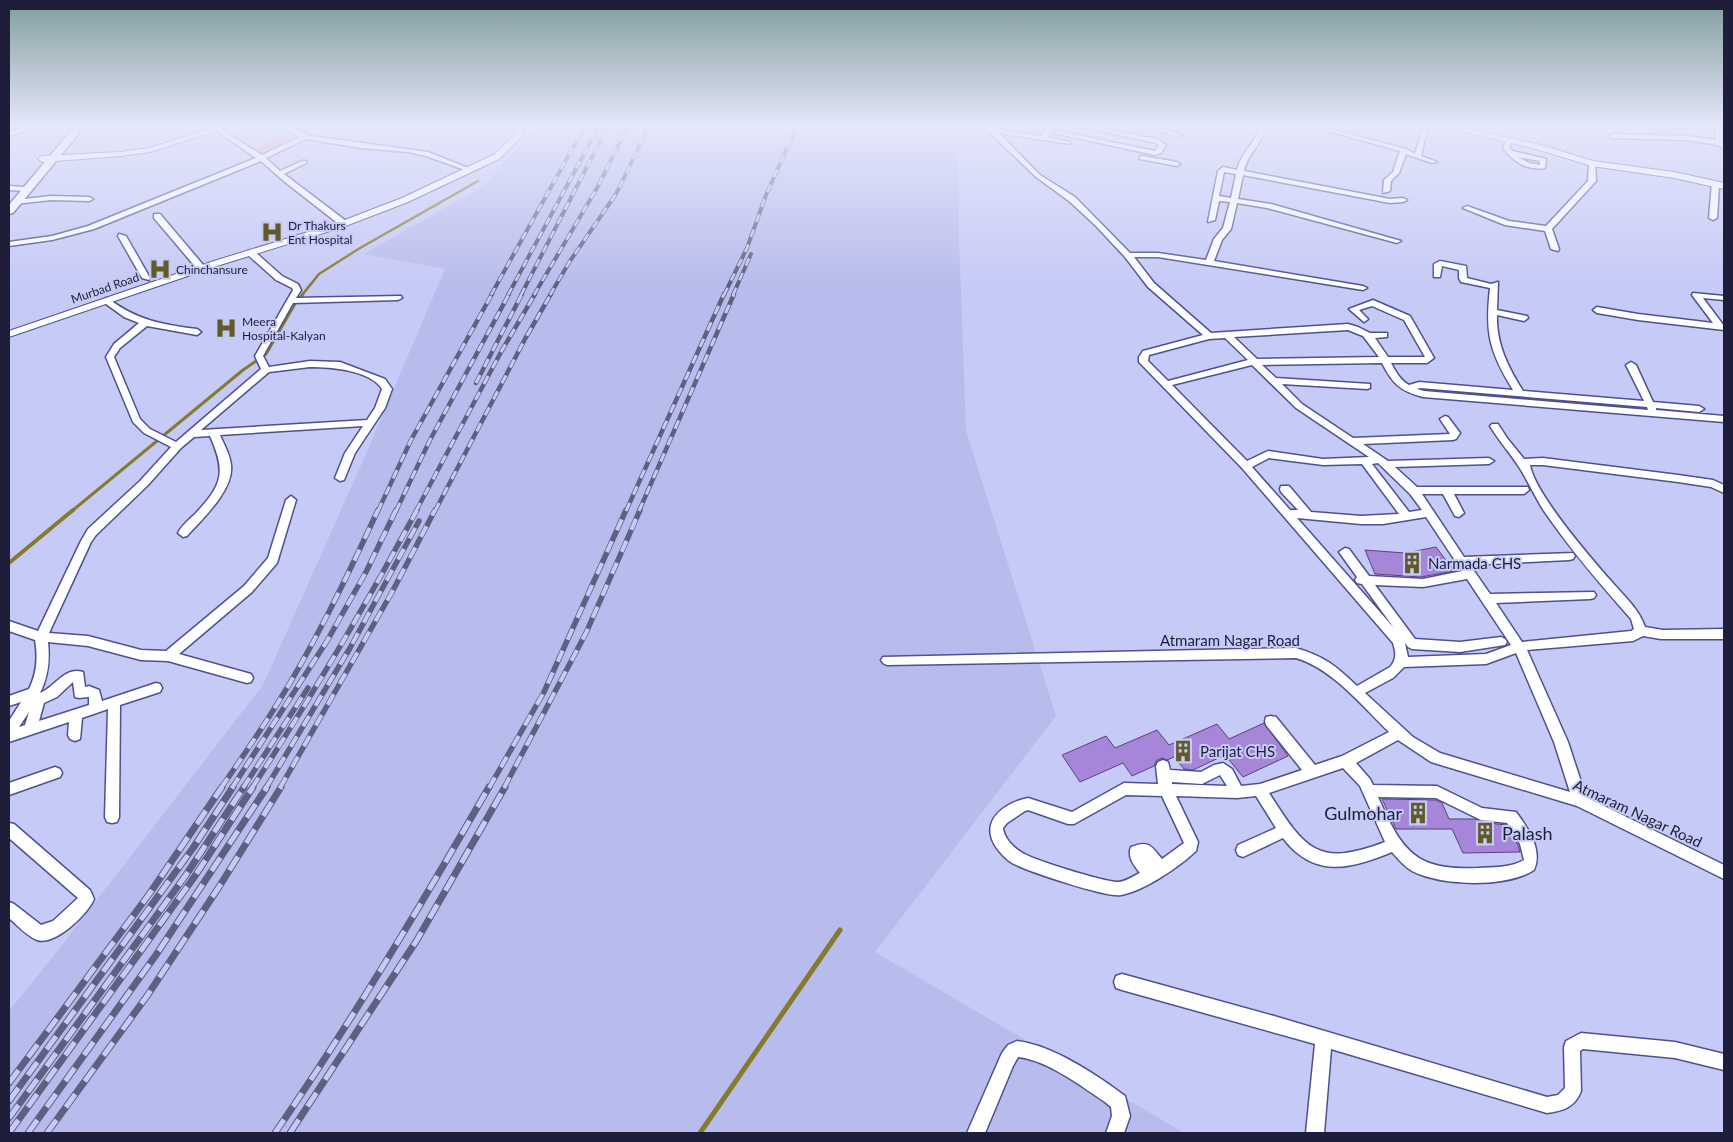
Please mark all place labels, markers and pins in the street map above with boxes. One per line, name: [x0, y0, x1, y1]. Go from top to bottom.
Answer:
place label: Dr Thakurs Ent Hospital: [288, 218, 352, 247]
hospital icon: Dr Thakurs Ent Hospital: [259, 219, 285, 245]
hospital icon: Chinchansure: [147, 256, 173, 282]
place label: Chinchansure: [176, 262, 248, 277]
place label: Meera Hospital-Kalyan: [242, 314, 326, 343]
hospital icon: Meera Hospital-Kalyan: [213, 315, 239, 341]
building icon: Narmada CHS: [1399, 550, 1425, 576]
place label: Narmada CHS: [1428, 554, 1521, 572]
building icon: Parijat CHS: [1170, 738, 1196, 764]
place label: Parijat CHS: [1200, 742, 1275, 760]
building icon: Gulmohar: [1405, 800, 1431, 826]
place label: Gulmohar: [1324, 802, 1402, 824]
building icon: Palash: [1472, 820, 1498, 846]
place label: Palash: [1502, 822, 1553, 844]

